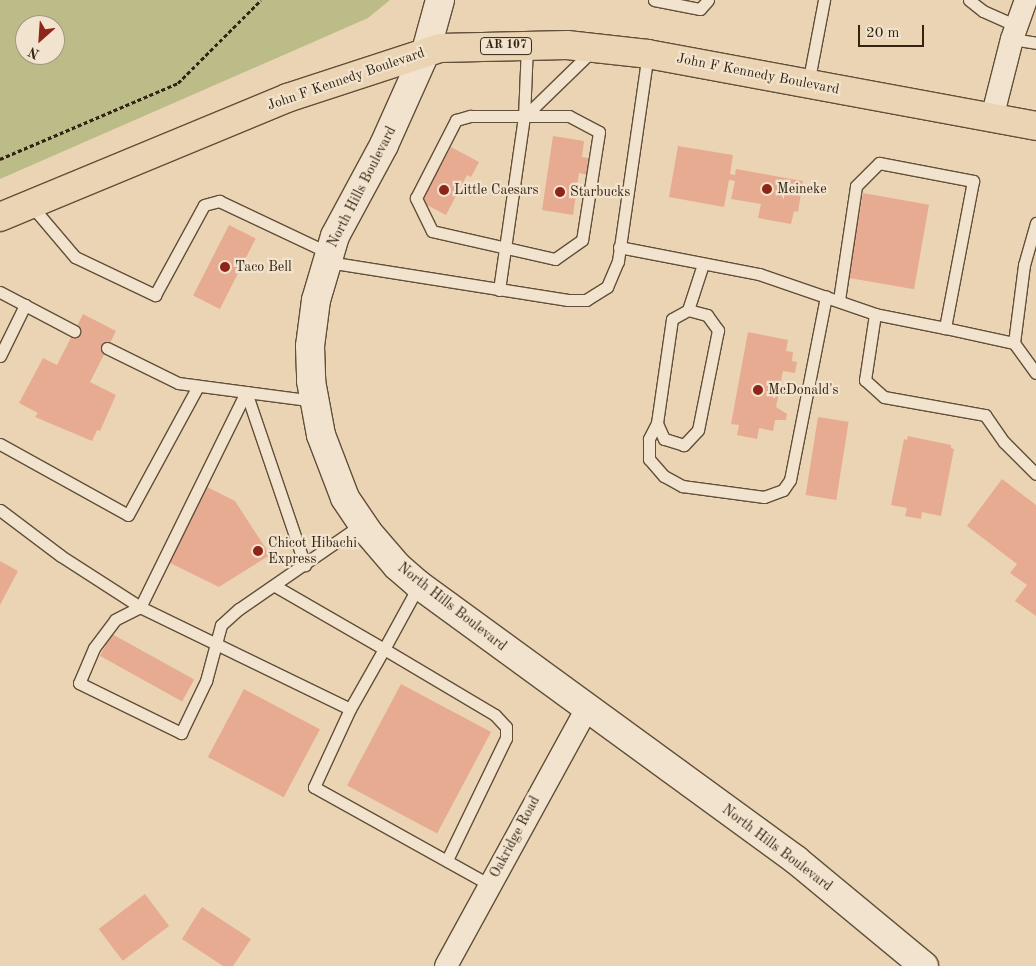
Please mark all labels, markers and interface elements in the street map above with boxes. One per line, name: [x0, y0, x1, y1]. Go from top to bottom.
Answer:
north arrow: [15, 15, 65, 65]
scale bar: [861, 15, 927, 47]
text: 20 m: [866, 26, 900, 41]
road number: AR 107: [480, 36, 532, 56]
text: N: [26, 44, 42, 61]
street label: John F Kennedy Boulevard: [265, 44, 427, 114]
street label: John F Kennedy Boulevard: [675, 50, 841, 98]
street label: North Hills Boulevard: [324, 124, 400, 250]
place label: Meineke: [777, 181, 827, 197]
place label: Little Caesars: [454, 182, 539, 198]
marker: Meineke: [761, 183, 773, 195]
marker: Little Caesars: [438, 184, 450, 196]
place label: Starbucks: [570, 184, 630, 200]
marker: Starbucks: [554, 186, 566, 198]
place label: Taco Bell: [235, 259, 292, 275]
marker: Taco Bell: [219, 261, 231, 273]
place label: McDonald's: [768, 382, 839, 398]
marker: McDonald's: [752, 384, 764, 396]
place label: Chicot Hibachi Express: [268, 535, 357, 568]
marker: Chicot Hibachi Express: [252, 545, 264, 557]
street label: North Hills Boulevard: [394, 559, 510, 655]
street label: Oakridge Road: [486, 793, 544, 881]
street label: North Hills Boulevard: [719, 801, 835, 895]

